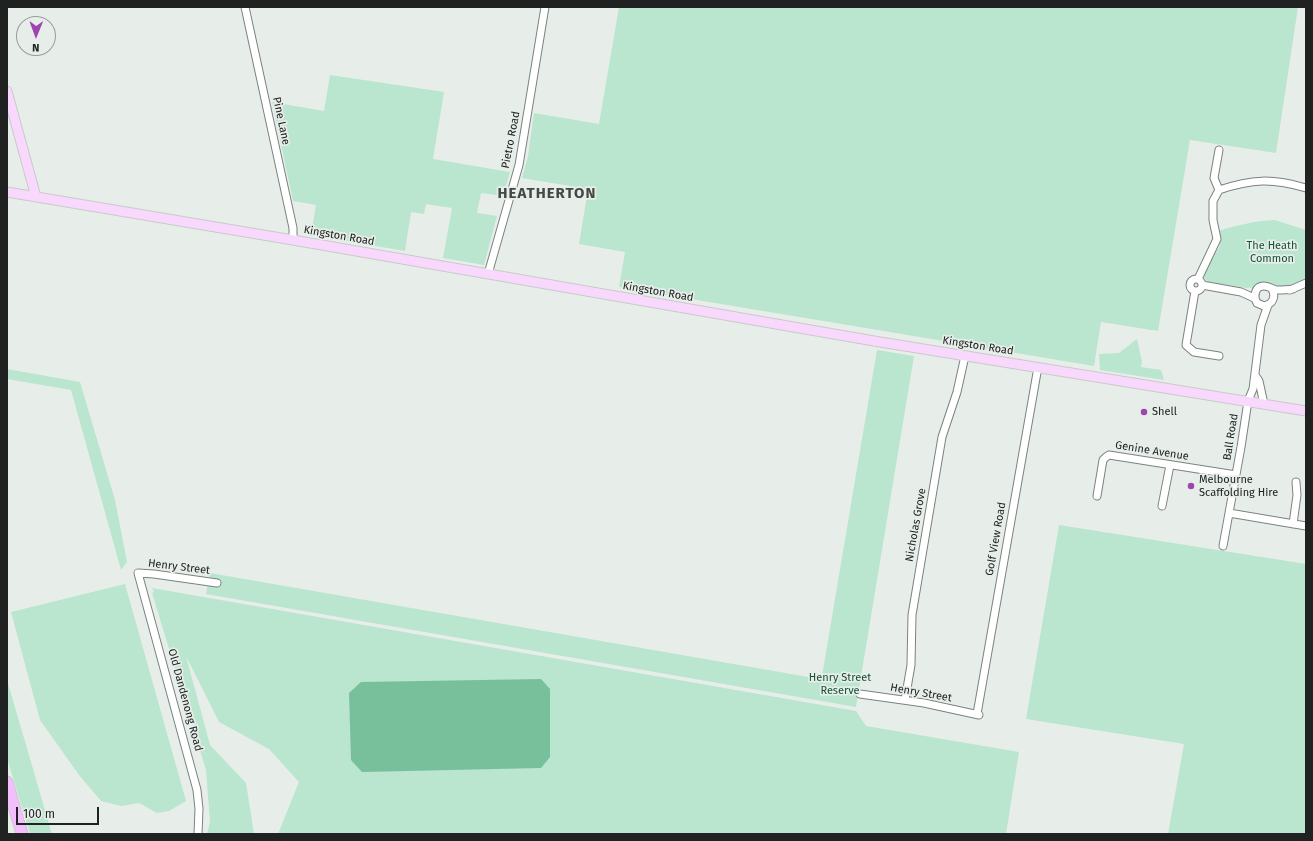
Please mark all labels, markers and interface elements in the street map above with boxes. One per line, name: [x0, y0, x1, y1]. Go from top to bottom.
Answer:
north arrow: [16, 16, 56, 56]
text: N: [32, 41, 40, 54]
street label: Pine Lane: [269, 96, 293, 146]
street label: Pietro Road: [499, 110, 523, 170]
district label: HEATHERTON: [498, 185, 596, 203]
street label: Kingston Road: [303, 223, 375, 249]
park label: The Heath Common: [1247, 239, 1297, 265]
street label: Kingston Road: [622, 279, 694, 305]
street label: Kingston Road: [942, 334, 1014, 358]
place label: Shell: [1152, 405, 1177, 419]
marker: Shell: [1139, 407, 1149, 417]
street label: Ball Road: [1221, 413, 1241, 461]
street label: Genine Avenue: [1114, 439, 1190, 463]
place label: Melbourne Scaffolding Hire: [1199, 473, 1278, 499]
marker: Melbourne Scaffolding Hire: [1186, 481, 1196, 491]
street label: Nicholas Grove: [903, 487, 929, 563]
street label: Golf View Road: [983, 501, 1009, 577]
street label: Henry Street: [147, 557, 211, 577]
street label: Old Dandenong Road: [165, 647, 205, 753]
park label: Henry Street Reserve: [809, 671, 871, 697]
street label: Henry Street: [889, 681, 953, 705]
scale bar: [18, 799, 101, 825]
text: 100 m: [23, 807, 55, 821]

